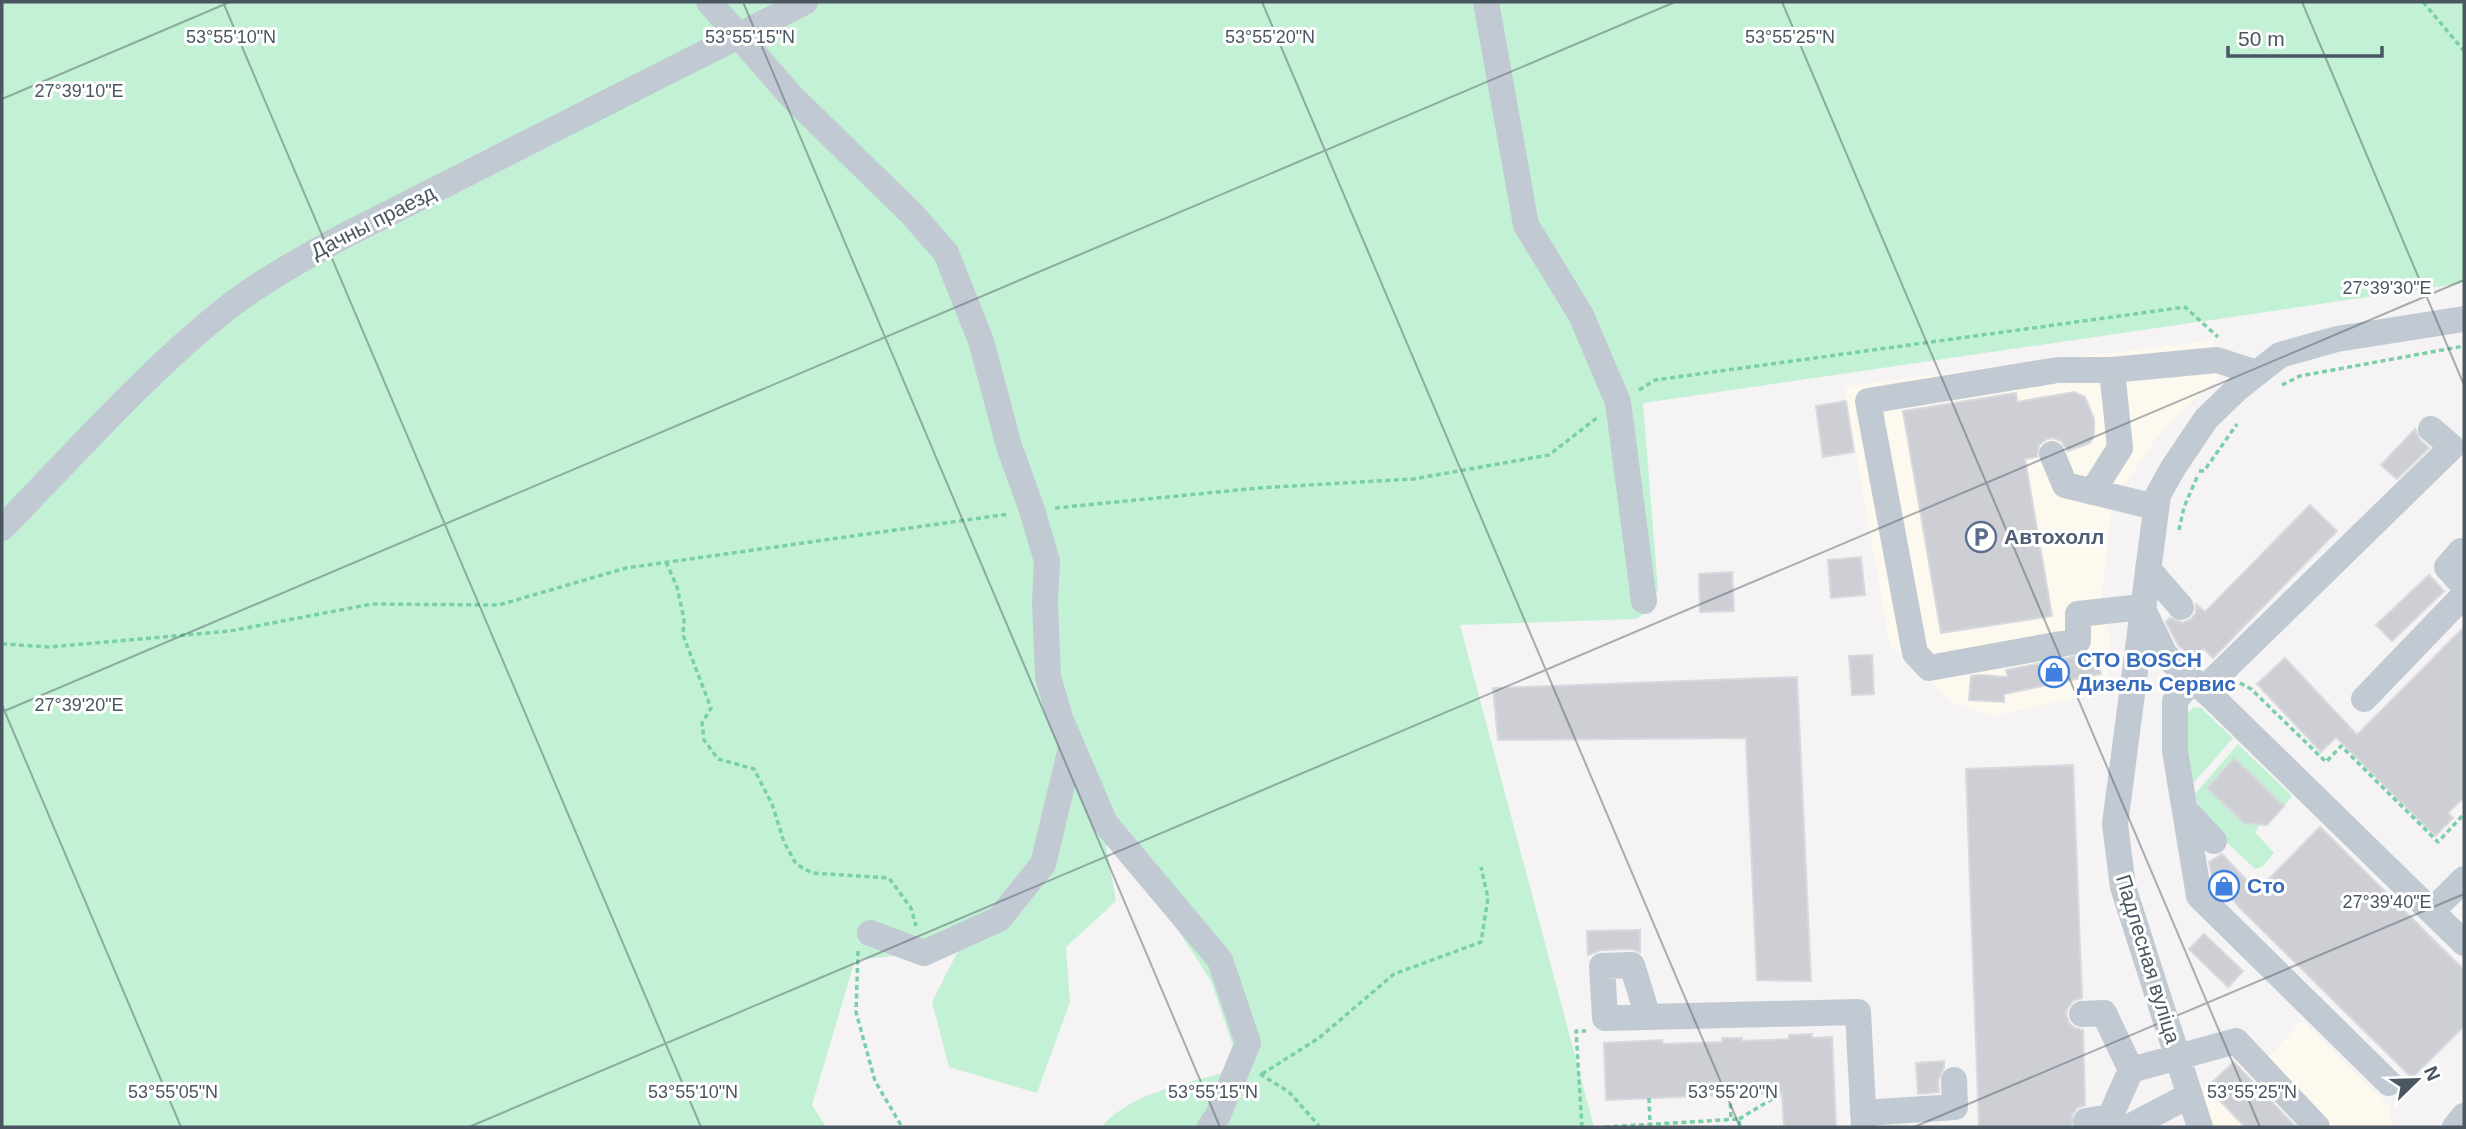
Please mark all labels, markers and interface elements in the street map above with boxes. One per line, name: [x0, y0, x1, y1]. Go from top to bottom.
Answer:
scale bar: [2228, 14, 2382, 58]
text: 53°55'10"N: [186, 27, 276, 47]
text: 53°55'15"N: [705, 27, 795, 47]
text: 53°55'20"N: [1225, 27, 1315, 47]
text: 53°55'25"N: [1745, 27, 1835, 47]
text: 50 m: [2238, 27, 2285, 50]
text: 27°39'10"E: [34, 81, 124, 101]
street label: Дачны праезд: [307, 180, 439, 263]
text: 27°39'30"E: [2342, 278, 2432, 298]
parking icon: Автохолл: [1964, 520, 1998, 554]
place label: Автохолл: [2004, 525, 2104, 548]
place label: СТО BOSCH Дизель Сервис: [2077, 648, 2236, 695]
shop icon: СТО BOSCH Дизель Сервис: [2037, 655, 2071, 689]
text: 27°39'20"E: [34, 695, 124, 715]
shop icon: Сто: [2207, 869, 2241, 903]
street label: Падлесная вуліца: [2112, 872, 2185, 1046]
place label: Сто: [2247, 874, 2285, 897]
text: 27°39'40"E: [2342, 892, 2432, 912]
north arrow: [2382, 1045, 2452, 1115]
text: N: [2420, 1063, 2445, 1084]
text: 53°55'05"N: [128, 1082, 218, 1102]
text: 53°55'10"N: [648, 1082, 738, 1102]
text: 53°55'15"N: [1168, 1082, 1258, 1102]
text: 53°55'20"N: [1688, 1082, 1778, 1102]
text: 53°55'25"N: [2207, 1082, 2297, 1102]

